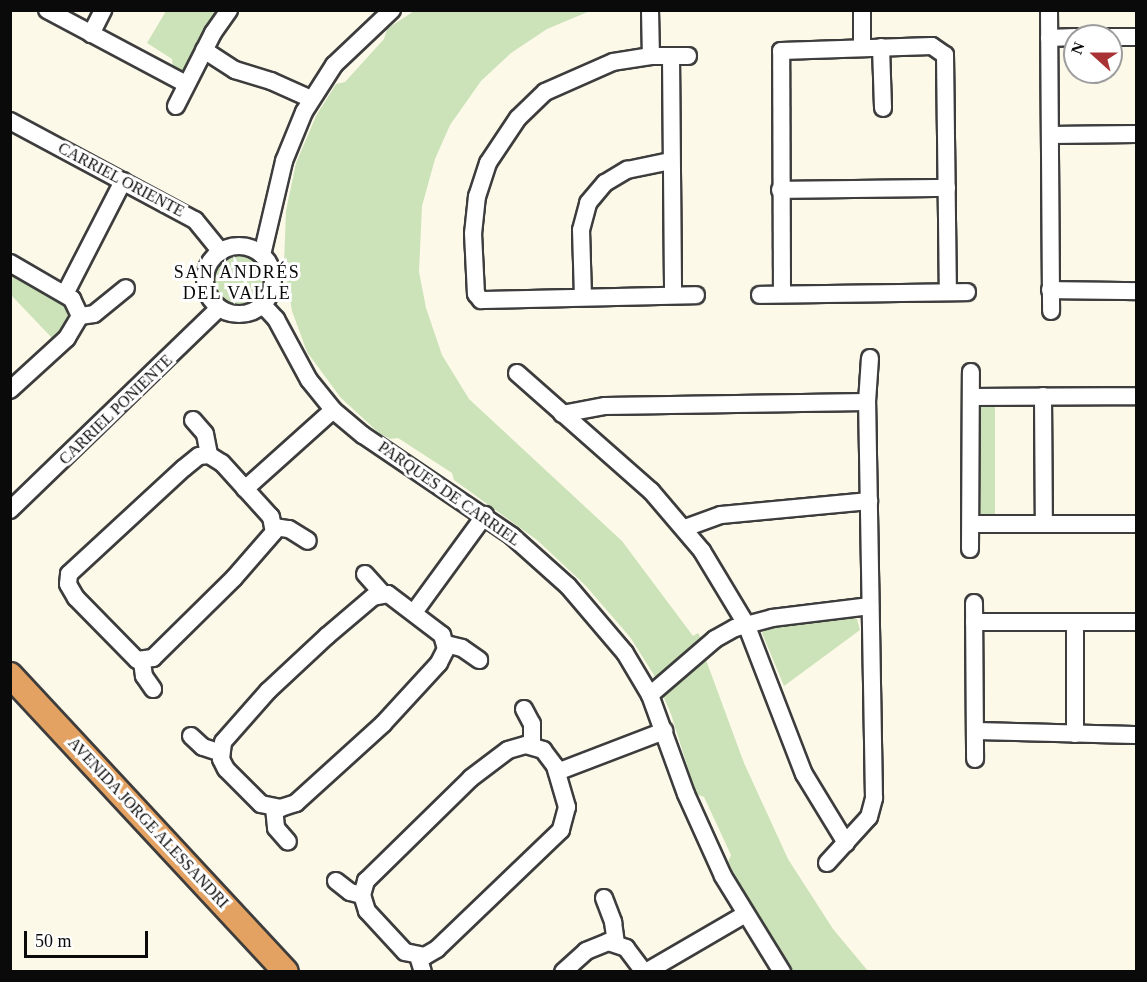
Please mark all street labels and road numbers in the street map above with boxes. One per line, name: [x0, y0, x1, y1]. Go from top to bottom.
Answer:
street label: CARRIEL ORIENTE: [54, 138, 188, 222]
street label: CARRIEL PONIENTE: [55, 351, 177, 469]
street label: PARQUES DE CARRIEL: [374, 438, 524, 550]
street label: AVENIDA JORGE ALESSANDRI: [63, 733, 233, 913]

